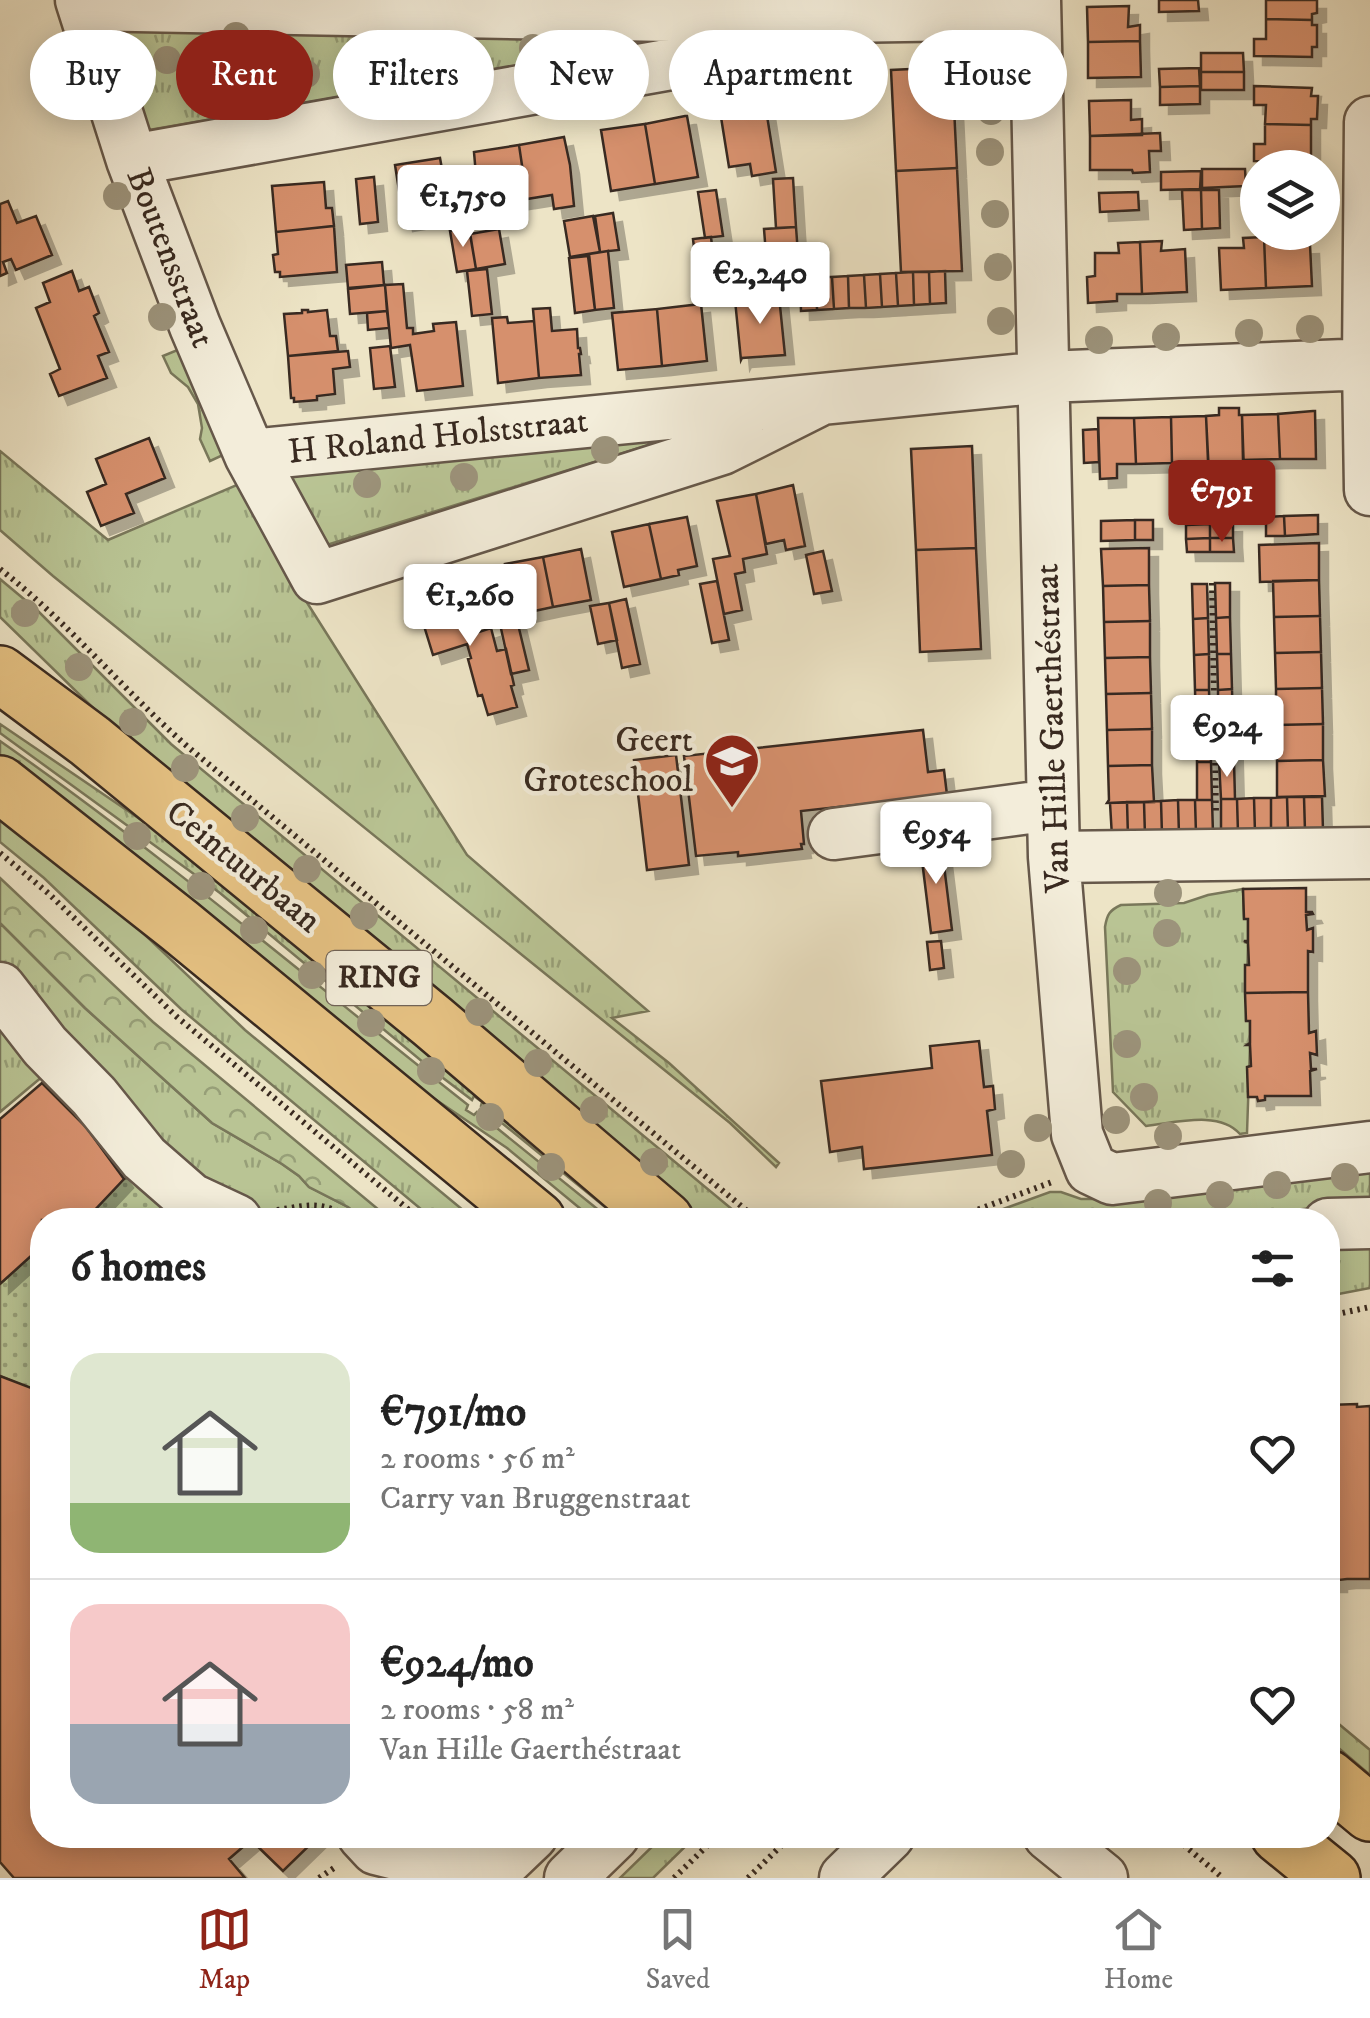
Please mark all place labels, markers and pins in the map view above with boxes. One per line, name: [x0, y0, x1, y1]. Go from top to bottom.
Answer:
pin: €1,750: [382, 165, 544, 250]
pin: €2,240: [679, 242, 841, 327]
pin: €791: [1163, 460, 1281, 545]
pin: €1,260: [389, 564, 551, 649]
pin: €924: [1168, 695, 1286, 780]
place label: Geert Groteschool: [523, 719, 693, 803]
school or university icon: Geert Groteschool: [702, 731, 762, 810]
pin: €954: [877, 802, 995, 887]

